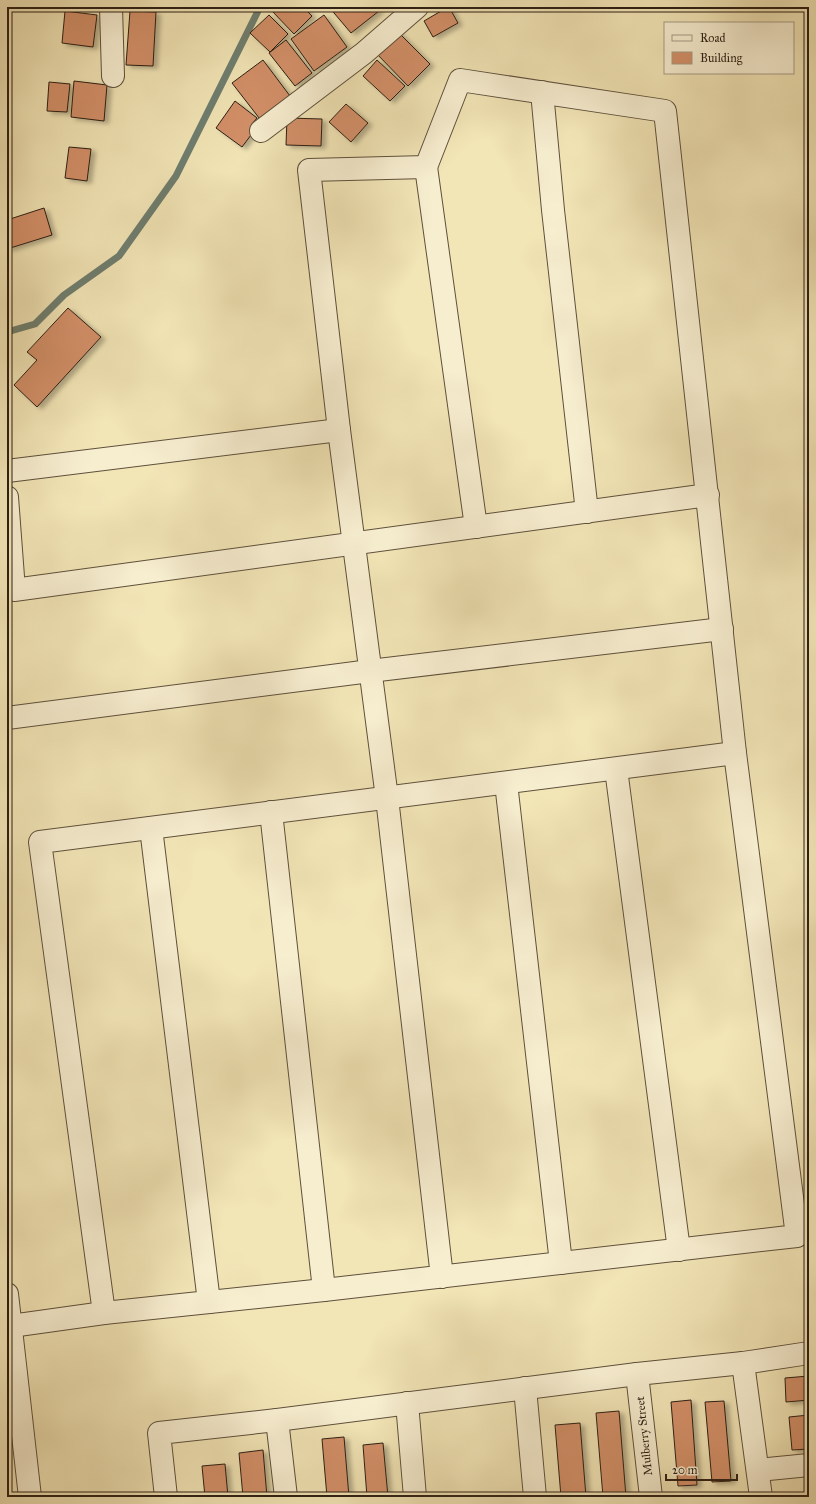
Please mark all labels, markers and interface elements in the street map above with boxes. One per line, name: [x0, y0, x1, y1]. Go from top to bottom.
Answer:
legend: [664, 22, 794, 74]
text: Road: [700, 31, 726, 45]
text: Building: [700, 51, 743, 66]
street label: Mulberry Street: [633, 1395, 655, 1476]
scale bar: [666, 1456, 737, 1482]
text: 20 m: [672, 1463, 698, 1477]

